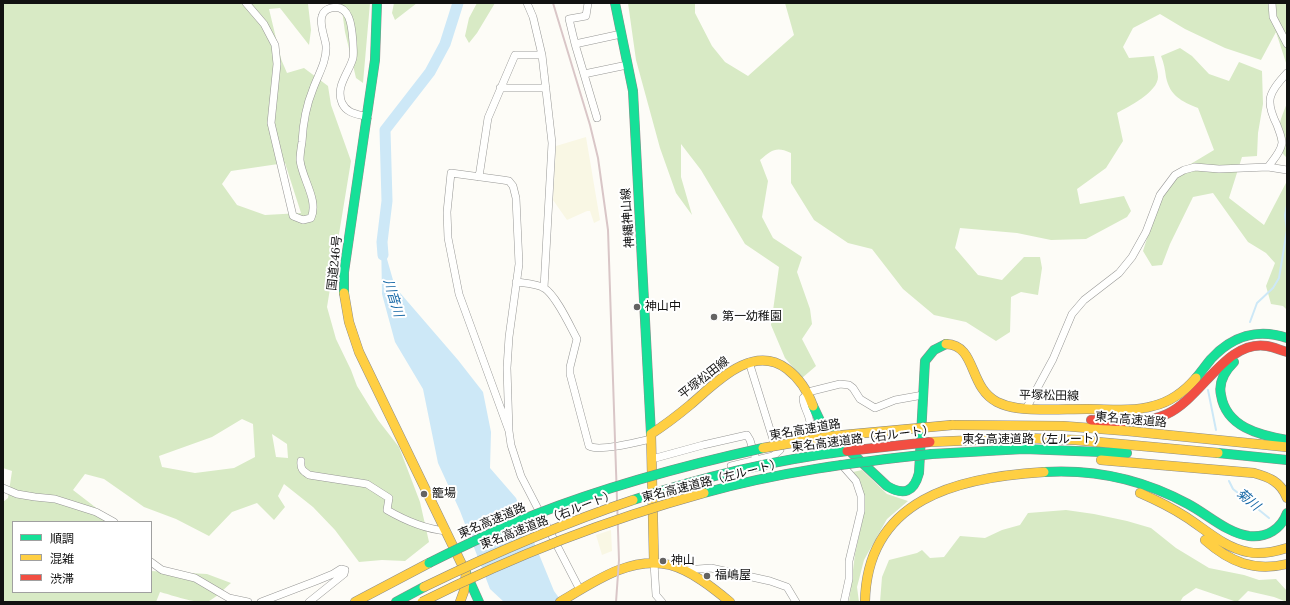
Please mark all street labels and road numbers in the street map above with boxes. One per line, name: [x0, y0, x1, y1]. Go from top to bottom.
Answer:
street label: 神縄神山線: [619, 188, 637, 248]
street label: 国道246号: [325, 235, 345, 291]
street label: 平塚松田線: [676, 354, 732, 402]
street label: 平塚松田線: [1019, 388, 1079, 404]
street label: 東名高速道路: [1095, 410, 1167, 430]
street label: 東名高速道路: [768, 417, 842, 443]
street label: 東名高速道路（右ルート）: [791, 423, 935, 455]
street label: 東名高速道路（左ルート）: [962, 433, 1106, 447]
street label: 東名高速道路（左ルート）: [640, 457, 784, 505]
street label: 東名高速道路（右ルート）: [478, 487, 618, 553]
street label: 東名高速道路: [456, 500, 528, 542]

